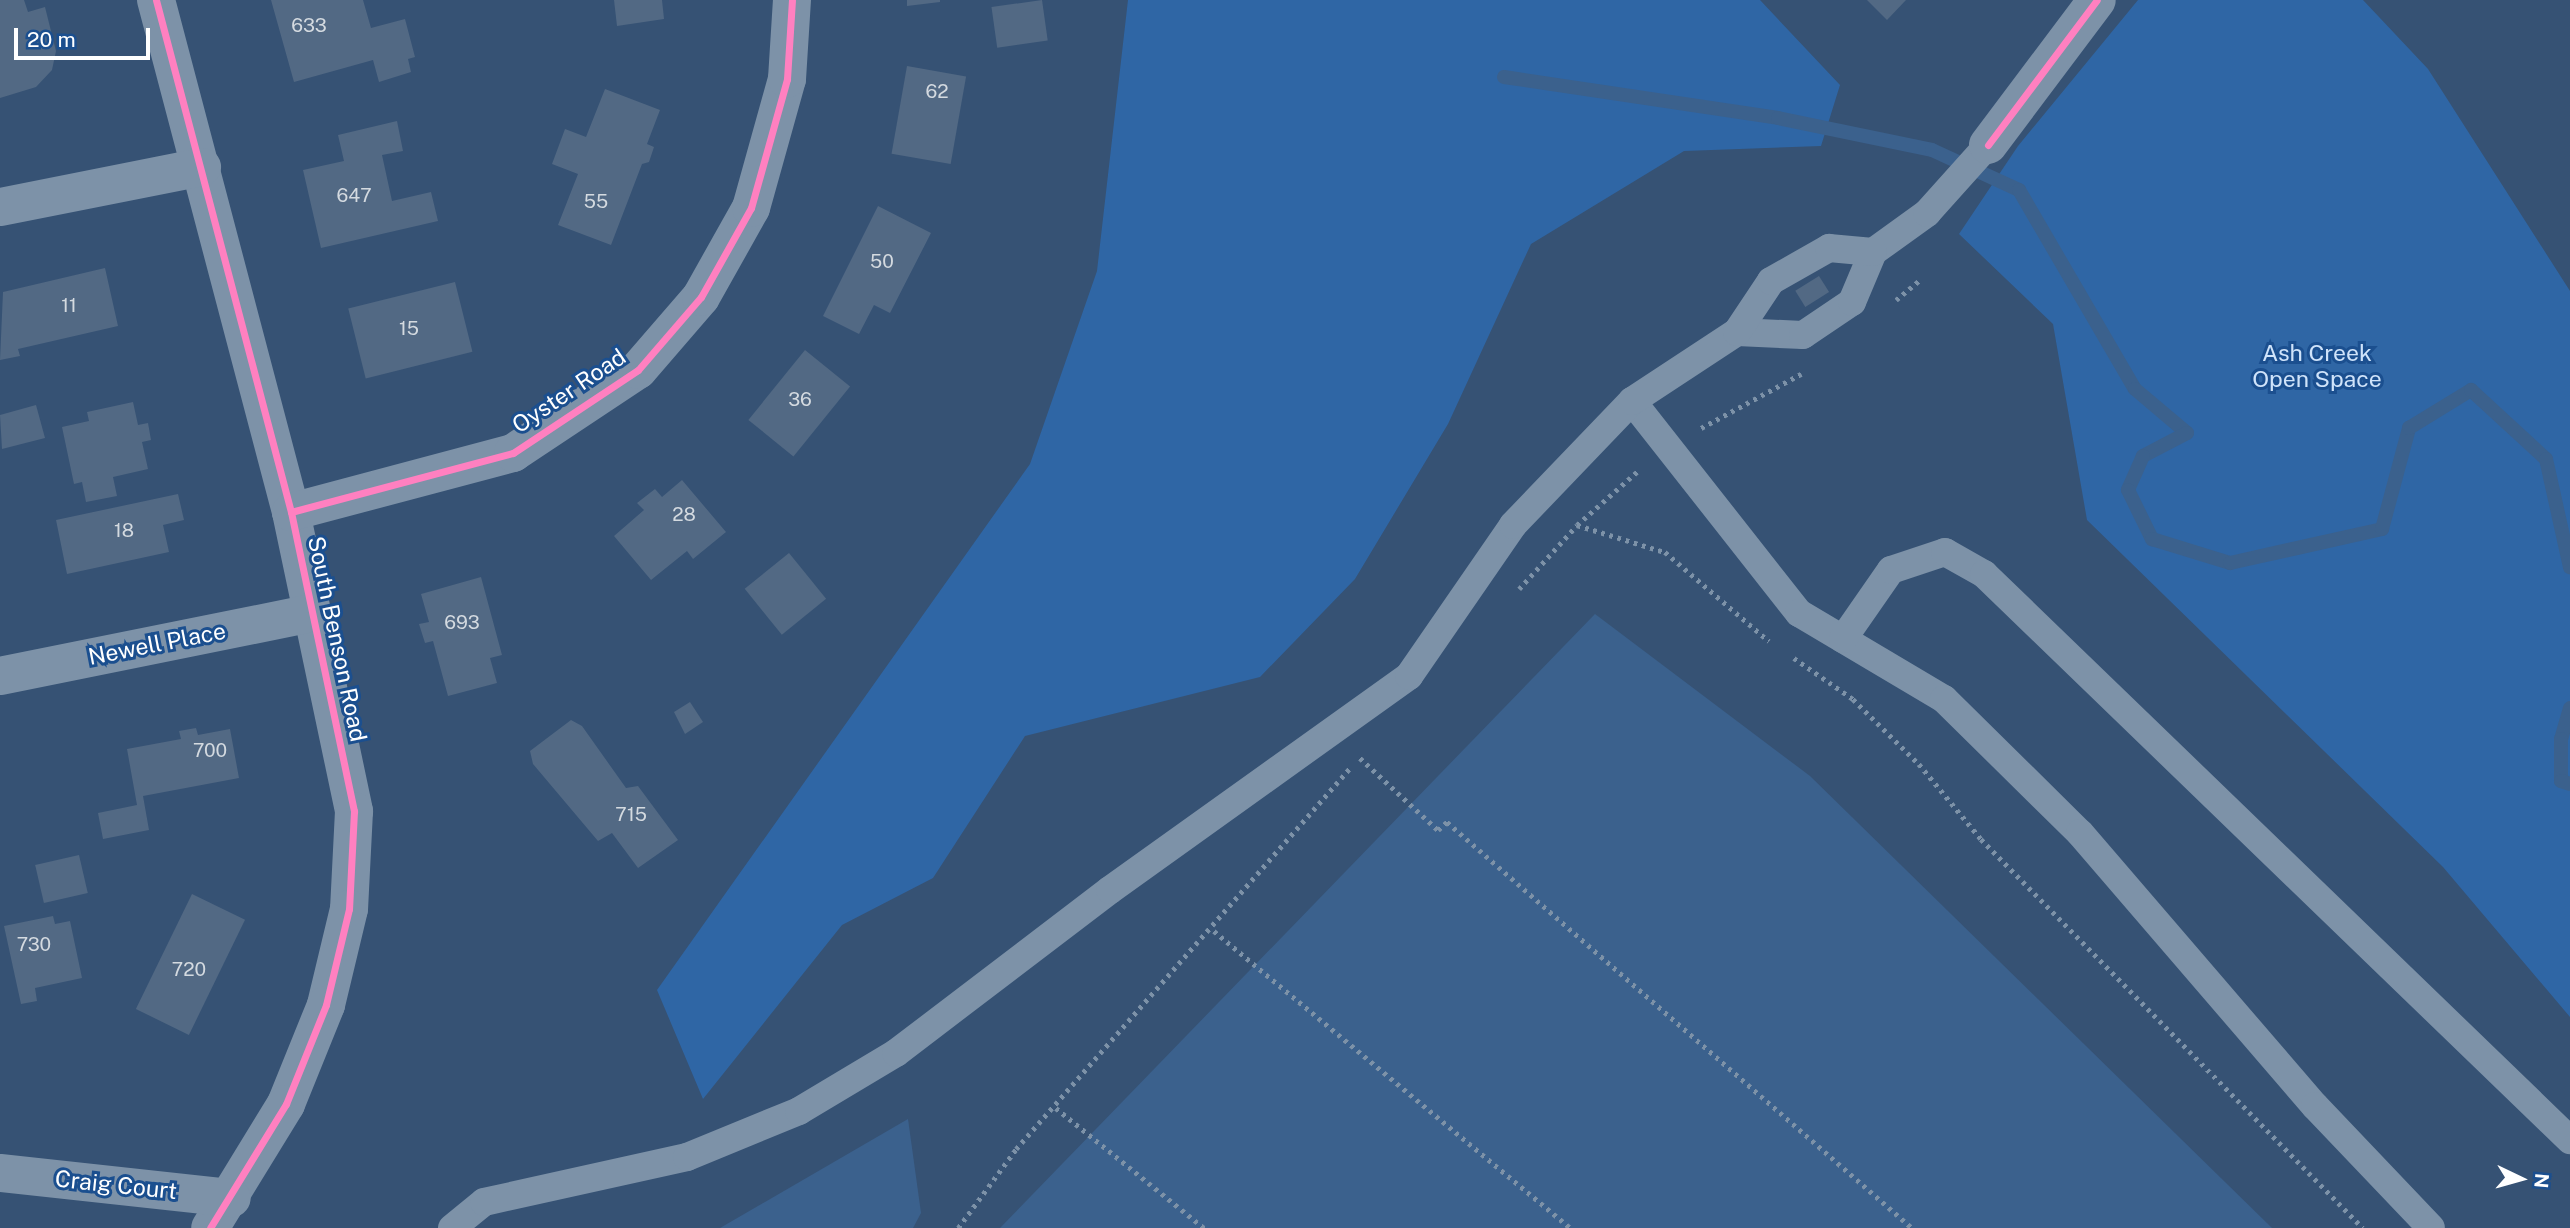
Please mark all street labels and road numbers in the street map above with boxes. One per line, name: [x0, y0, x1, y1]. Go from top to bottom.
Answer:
street label: Oyster Road: [507, 343, 631, 439]
street label: South Benson Road: [302, 534, 372, 744]
street label: Newell Place: [86, 617, 228, 671]
street label: Craig Court: [54, 1165, 178, 1205]

